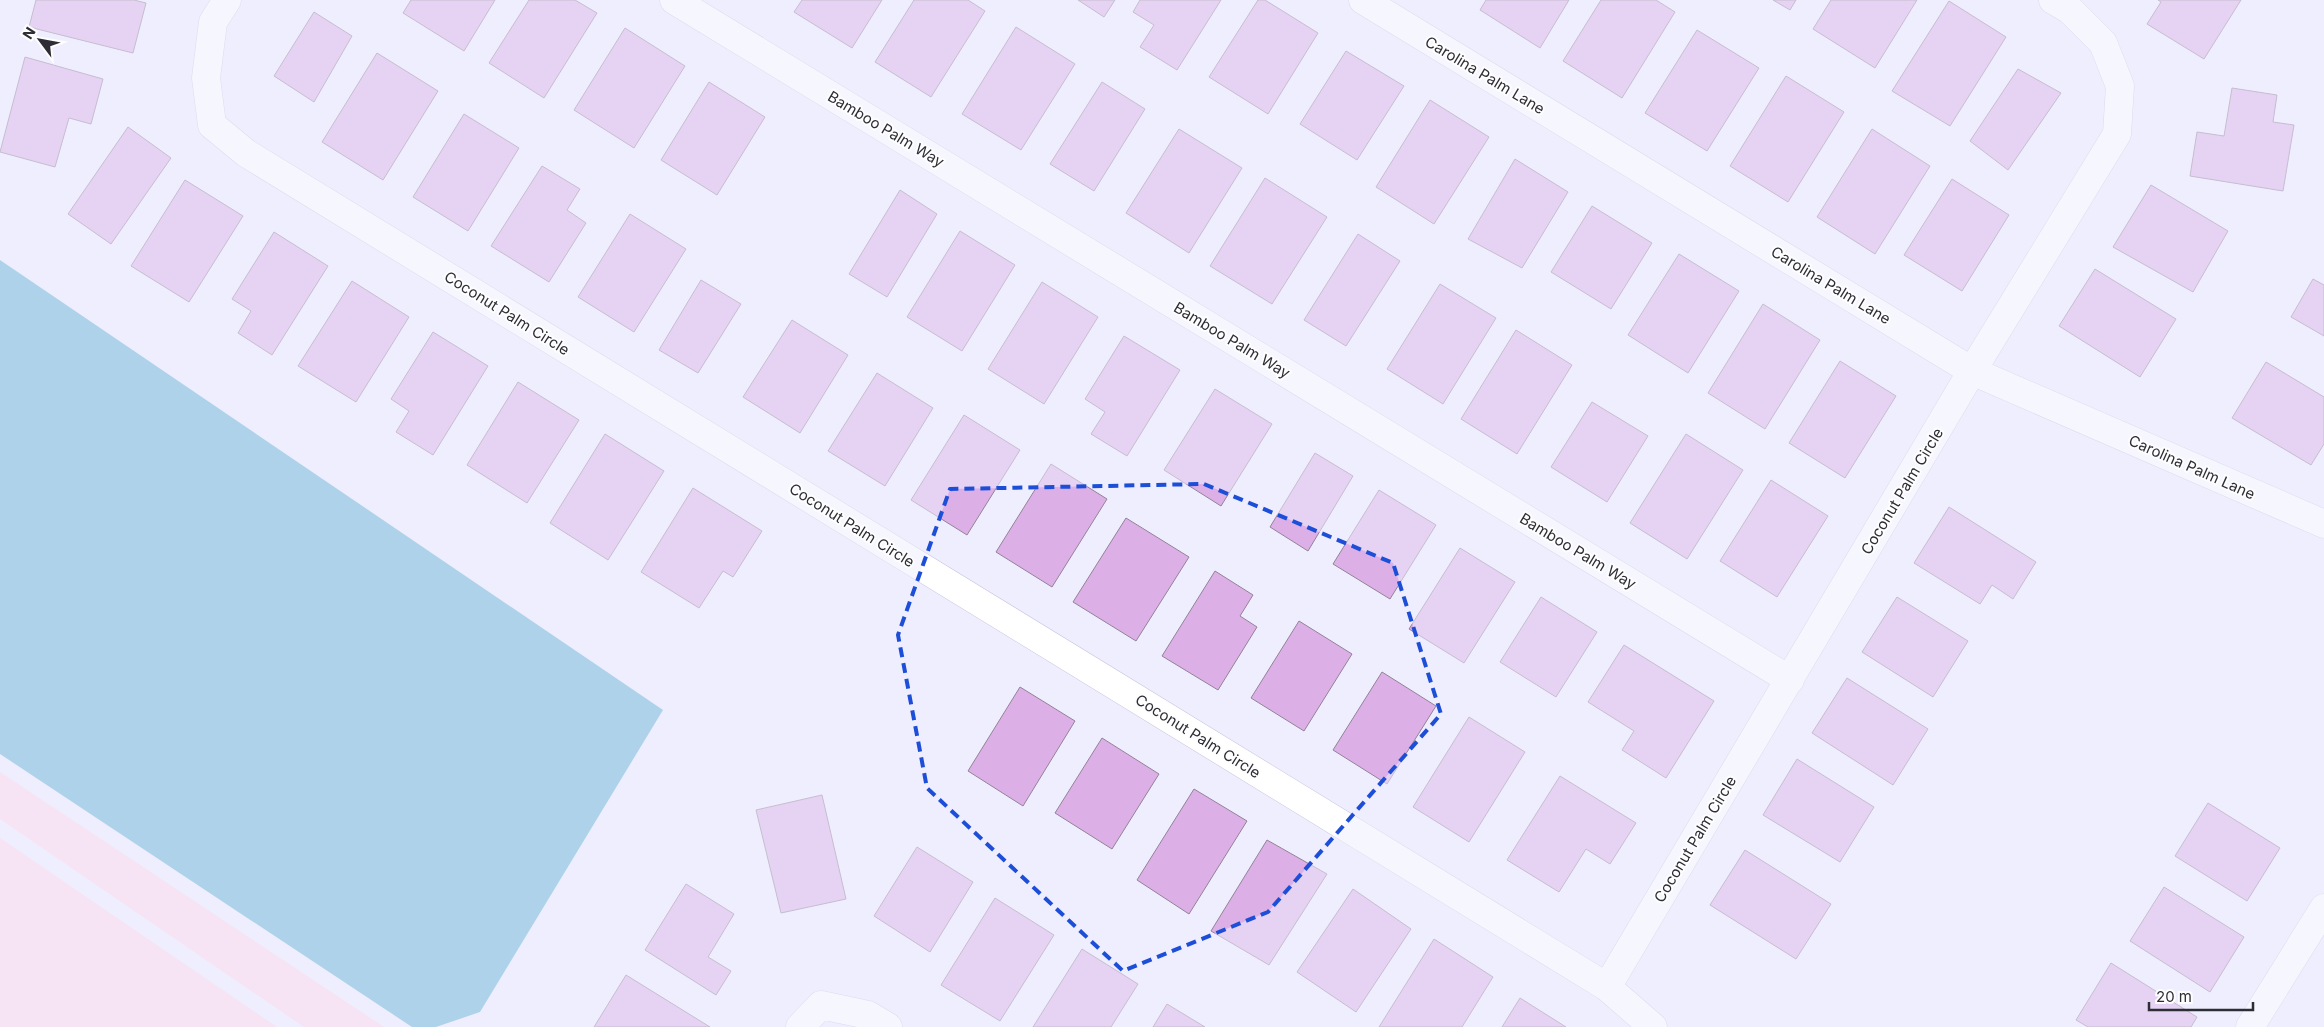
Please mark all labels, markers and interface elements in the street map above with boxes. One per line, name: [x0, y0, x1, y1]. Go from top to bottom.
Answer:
north arrow: [15, 15, 65, 65]
text: N: [19, 24, 39, 42]
street label: Carolina Palm Lane: [1422, 32, 1548, 118]
street label: Bamboo Palm Way: [824, 87, 948, 172]
street label: Carolina Palm Lane: [1768, 242, 1894, 328]
street label: Coconut Palm Circle: [441, 267, 573, 359]
street label: Bamboo Palm Way: [1170, 298, 1294, 383]
street label: Coconut Palm Circle: [1857, 424, 1947, 558]
street label: Carolina Palm Lane: [2126, 431, 2258, 503]
street label: Coconut Palm Circle: [786, 479, 918, 571]
street label: Bamboo Palm Way: [1516, 509, 1640, 594]
street label: Coconut Palm Circle: [1132, 690, 1264, 782]
street label: Coconut Palm Circle: [1650, 772, 1740, 906]
scale bar: [2149, 980, 2253, 1012]
text: 20 m: [2156, 987, 2192, 1006]

